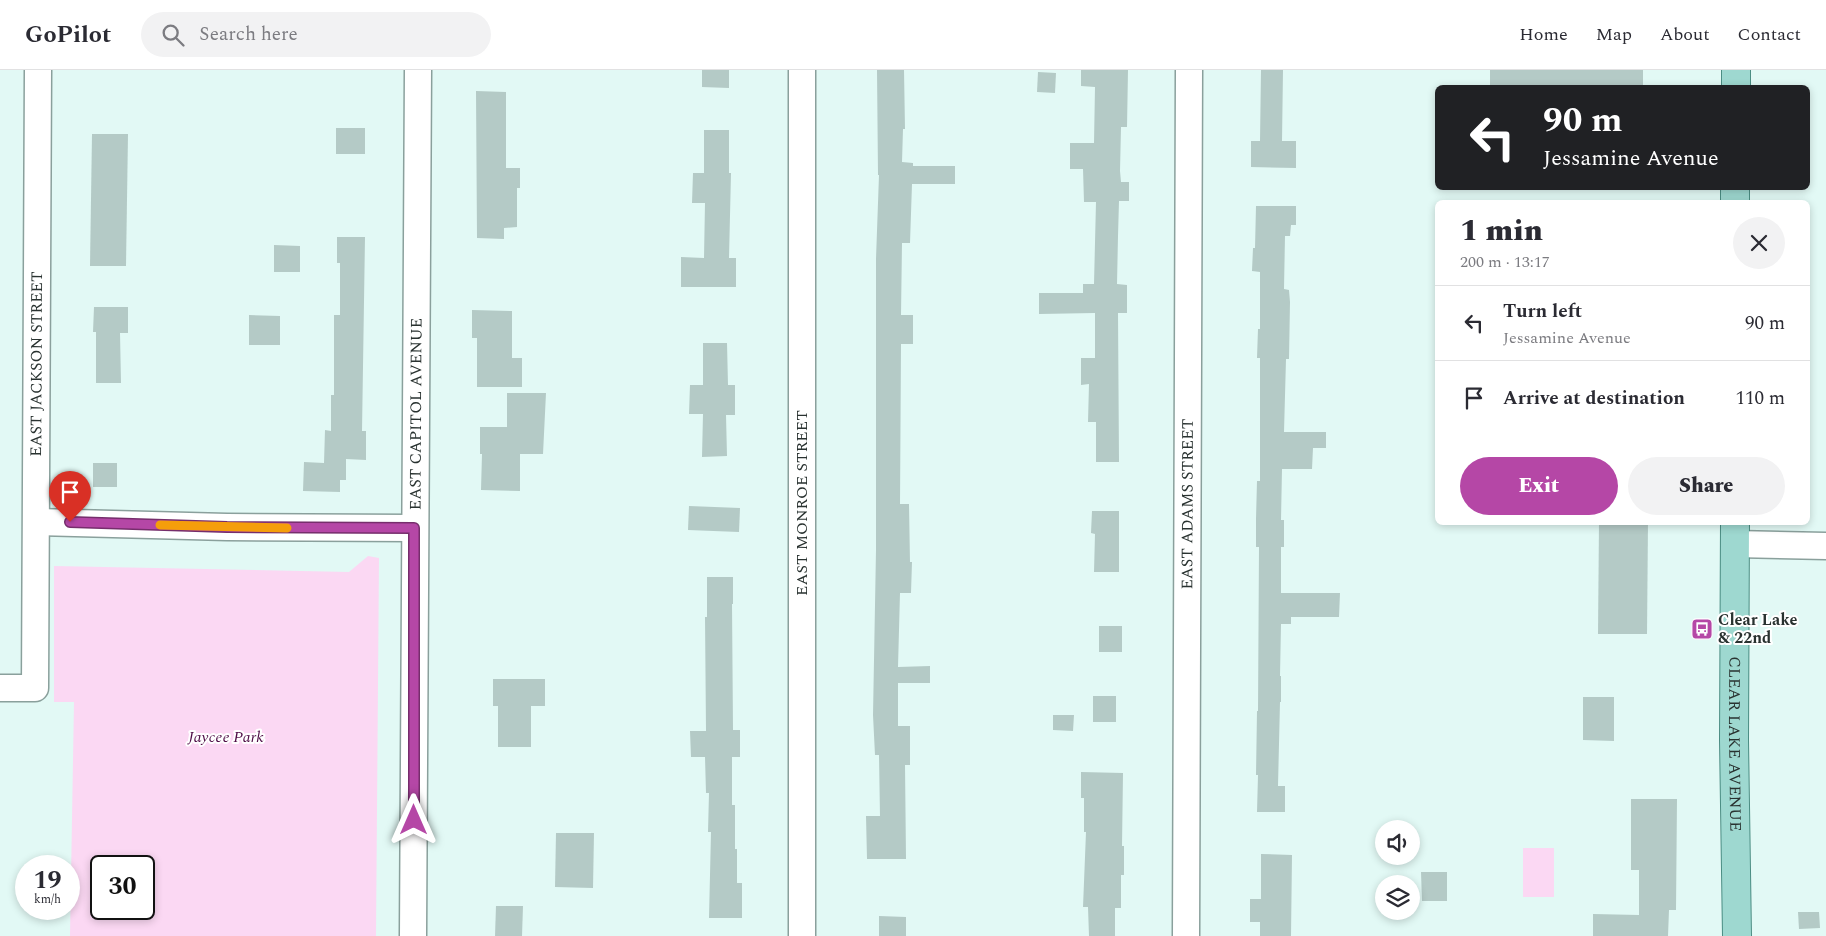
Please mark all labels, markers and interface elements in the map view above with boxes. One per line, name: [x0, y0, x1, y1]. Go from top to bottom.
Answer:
search box: [141, 12, 491, 57]
text: GoPilot: [25, 17, 111, 53]
text: Search here: [199, 20, 298, 49]
icon: search: [159, 21, 187, 49]
text: Home: [1519, 21, 1568, 48]
text: Map: [1596, 21, 1632, 48]
text: About: [1660, 21, 1710, 48]
text: Contact: [1738, 21, 1801, 48]
text: 90 m: [1543, 94, 1623, 147]
icon: left: [1460, 105, 1525, 170]
text: Jessamine Avenue: [1543, 142, 1719, 175]
text: 1 min: [1460, 208, 1543, 254]
button: close: [1733, 217, 1785, 269]
text: 200 m · 13:17: [1460, 250, 1550, 274]
street label: EAST JACKSON STREET: [24, 271, 49, 457]
text: Turn left: [1503, 297, 1582, 326]
icon: left: [1460, 309, 1488, 337]
text: 90 m: [1745, 309, 1785, 338]
street label: EAST CAPITOL AVENUE: [403, 318, 429, 510]
text: Jessamine Avenue: [1503, 326, 1631, 350]
icon: arrive: [1460, 384, 1488, 412]
text: Arrive at destination: [1503, 384, 1685, 413]
text: 110 m: [1735, 384, 1785, 413]
street label: EAST MONROE STREET: [790, 410, 814, 596]
street label: EAST ADAMS STREET: [1175, 418, 1200, 590]
button: Exit: [1460, 457, 1618, 515]
button: Share: [1628, 457, 1785, 515]
pin: [49, 471, 91, 522]
icon: arrive: [56, 478, 84, 506]
place label: Clear Lake & 22nd: [1718, 608, 1798, 650]
bus stop icon: Clear Lake & 22nd: [1690, 617, 1714, 641]
street label: CLEAR LAKE AVENUE: [1722, 656, 1747, 832]
park label: Jaycee Park: [187, 725, 264, 749]
position arrow: [387, 793, 439, 845]
map controls: [1375, 820, 1420, 920]
button: sound: [1375, 820, 1420, 865]
speed limit sign: 30: [90, 855, 155, 920]
text: 19: [33, 862, 62, 900]
button: layers: [1375, 875, 1420, 920]
text: km/h: [34, 890, 61, 909]

